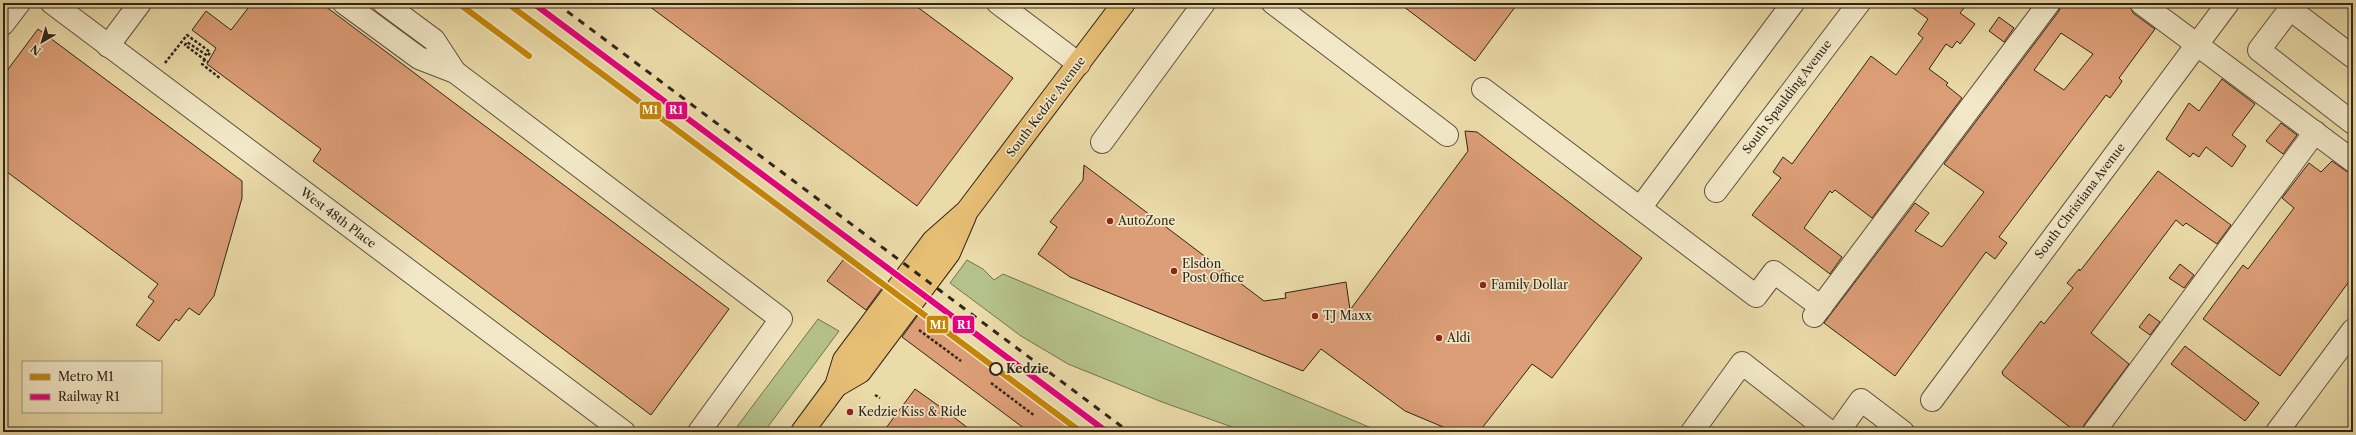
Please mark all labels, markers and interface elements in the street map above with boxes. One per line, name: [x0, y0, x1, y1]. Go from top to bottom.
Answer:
north arrow: [22, 22, 62, 62]
street label: South Spaulding Avenue: [1739, 37, 1835, 157]
text: N: [27, 41, 44, 58]
street label: South Kedzie Avenue: [1003, 53, 1088, 160]
line badge: M1: [639, 101, 662, 120]
line badge: R1: [665, 101, 688, 120]
text: M1: [642, 103, 658, 117]
text: R1: [669, 103, 683, 117]
street label: South Christiana Avenue: [2031, 140, 2128, 261]
street label: West 48th Place: [297, 184, 379, 251]
place label: AutoZone: [1117, 213, 1175, 228]
marker: AutoZone: [1105, 216, 1115, 226]
place label: Elsdon Post Office: [1182, 256, 1244, 285]
marker: Elsdon Post Office: [1169, 266, 1179, 276]
place label: Family Dollar: [1491, 277, 1568, 292]
marker: Family Dollar: [1478, 280, 1488, 290]
place label: TJ Maxx: [1323, 308, 1372, 323]
marker: TJ Maxx: [1310, 311, 1320, 321]
line badge: M1: [926, 315, 949, 334]
line badge: R1: [952, 315, 975, 334]
text: M1: [930, 318, 946, 332]
text: R1: [957, 318, 971, 332]
place label: Aldi: [1446, 330, 1471, 345]
marker: Aldi: [1434, 333, 1444, 343]
legend: [22, 361, 162, 413]
place label: Kedzie: [1006, 361, 1049, 376]
marker: Kedzie: [989, 362, 1003, 376]
text: Metro M1: [58, 369, 113, 384]
text: Railway R1: [58, 389, 120, 404]
place label: Kedzie Kiss & Ride: [858, 404, 967, 419]
marker: Kedzie Kiss & Ride: [845, 407, 855, 417]

